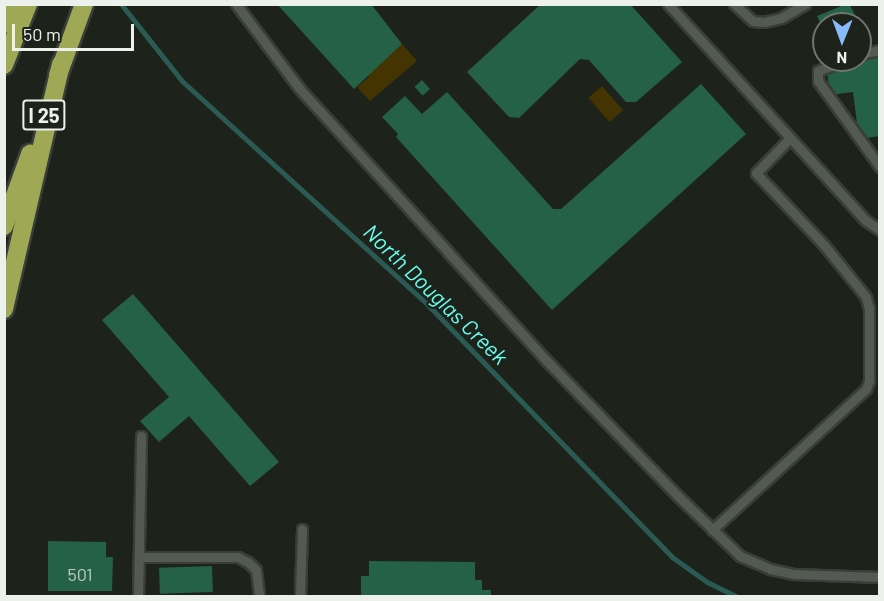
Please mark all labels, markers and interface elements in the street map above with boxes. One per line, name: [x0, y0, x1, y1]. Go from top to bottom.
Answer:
scale bar: [15, 12, 136, 50]
north arrow: [812, 12, 872, 72]
text: 50 m: [23, 23, 61, 45]
text: N: [836, 49, 847, 68]
road number: I 25: [22, 98, 66, 132]
water label: North Douglas Creek: [358, 218, 514, 370]
house number: 501: [67, 563, 93, 585]

